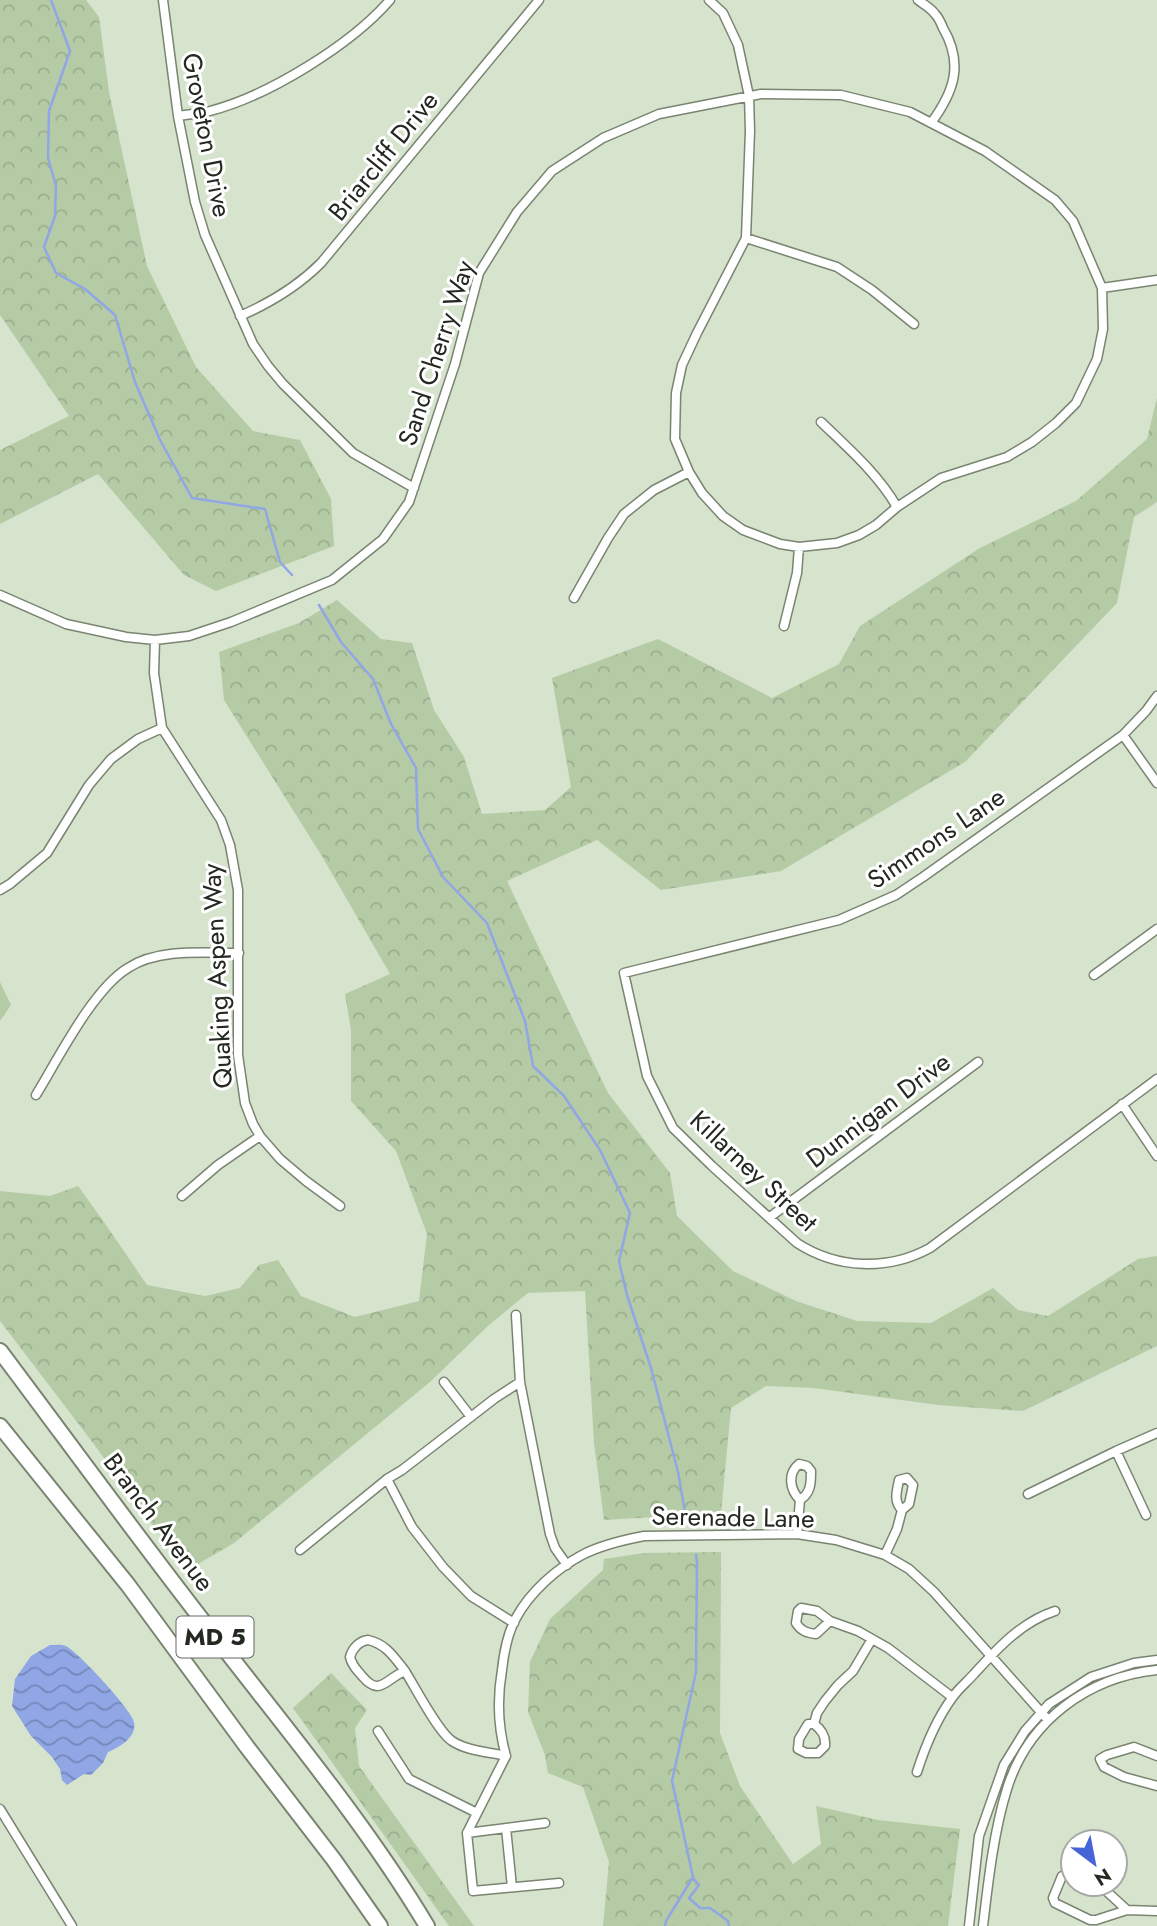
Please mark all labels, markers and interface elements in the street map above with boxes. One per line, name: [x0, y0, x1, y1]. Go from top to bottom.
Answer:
street label: Groveton Drive: [172, 50, 242, 220]
street label: Briarcliff Drive: [319, 83, 447, 229]
street label: Sand Cherry Way: [388, 255, 484, 450]
street label: Simmons Lane: [859, 778, 1013, 898]
street label: Quaking Aspen Way: [192, 862, 242, 1090]
street label: Dunnigan Drive: [798, 1043, 958, 1177]
street label: Killarney Street: [682, 1102, 827, 1241]
street label: Branch Avenue: [94, 1445, 224, 1599]
street label: Serenade Lane: [651, 1497, 815, 1537]
road number: MD 5: [176, 1616, 254, 1658]
north arrow: [1059, 1828, 1129, 1898]
text: N: [1089, 1862, 1116, 1892]

